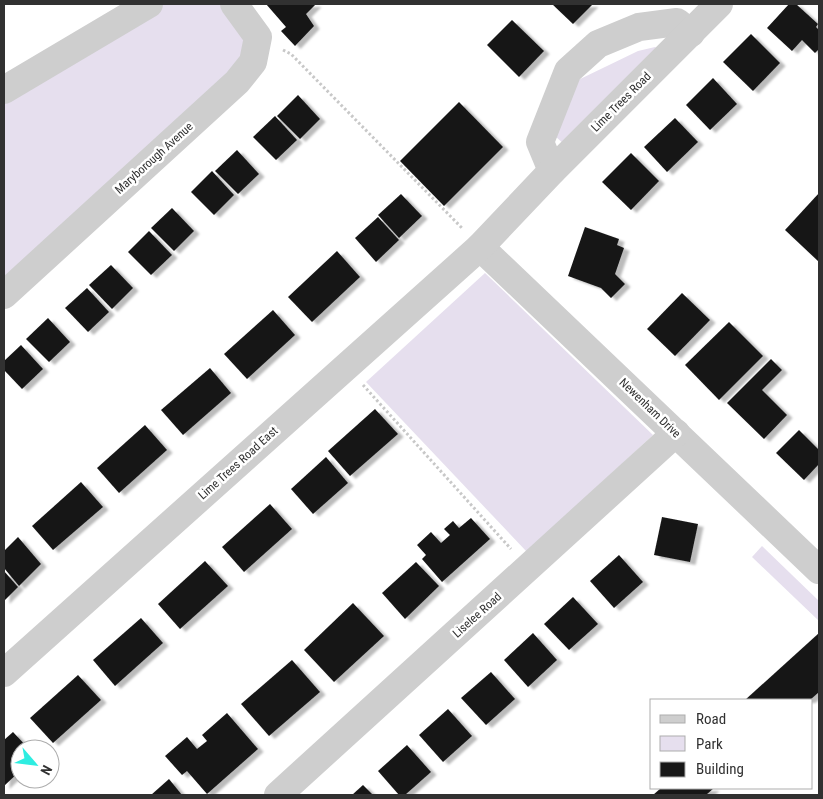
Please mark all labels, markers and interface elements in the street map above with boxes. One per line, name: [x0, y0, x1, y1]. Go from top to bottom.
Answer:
street label: Lime Trees Road: [588, 69, 654, 135]
street label: Maryborough Avenue: [112, 119, 196, 197]
street label: Newenham Drive: [617, 375, 684, 441]
street label: Lime Trees Road East: [195, 423, 281, 502]
street label: Liselee Road: [450, 590, 504, 640]
legend: [650, 699, 813, 789]
text: Road: [696, 710, 726, 728]
text: Park: [696, 735, 723, 753]
north arrow: [10, 739, 60, 789]
text: Building: [696, 760, 744, 778]
text: N: [37, 763, 56, 778]

